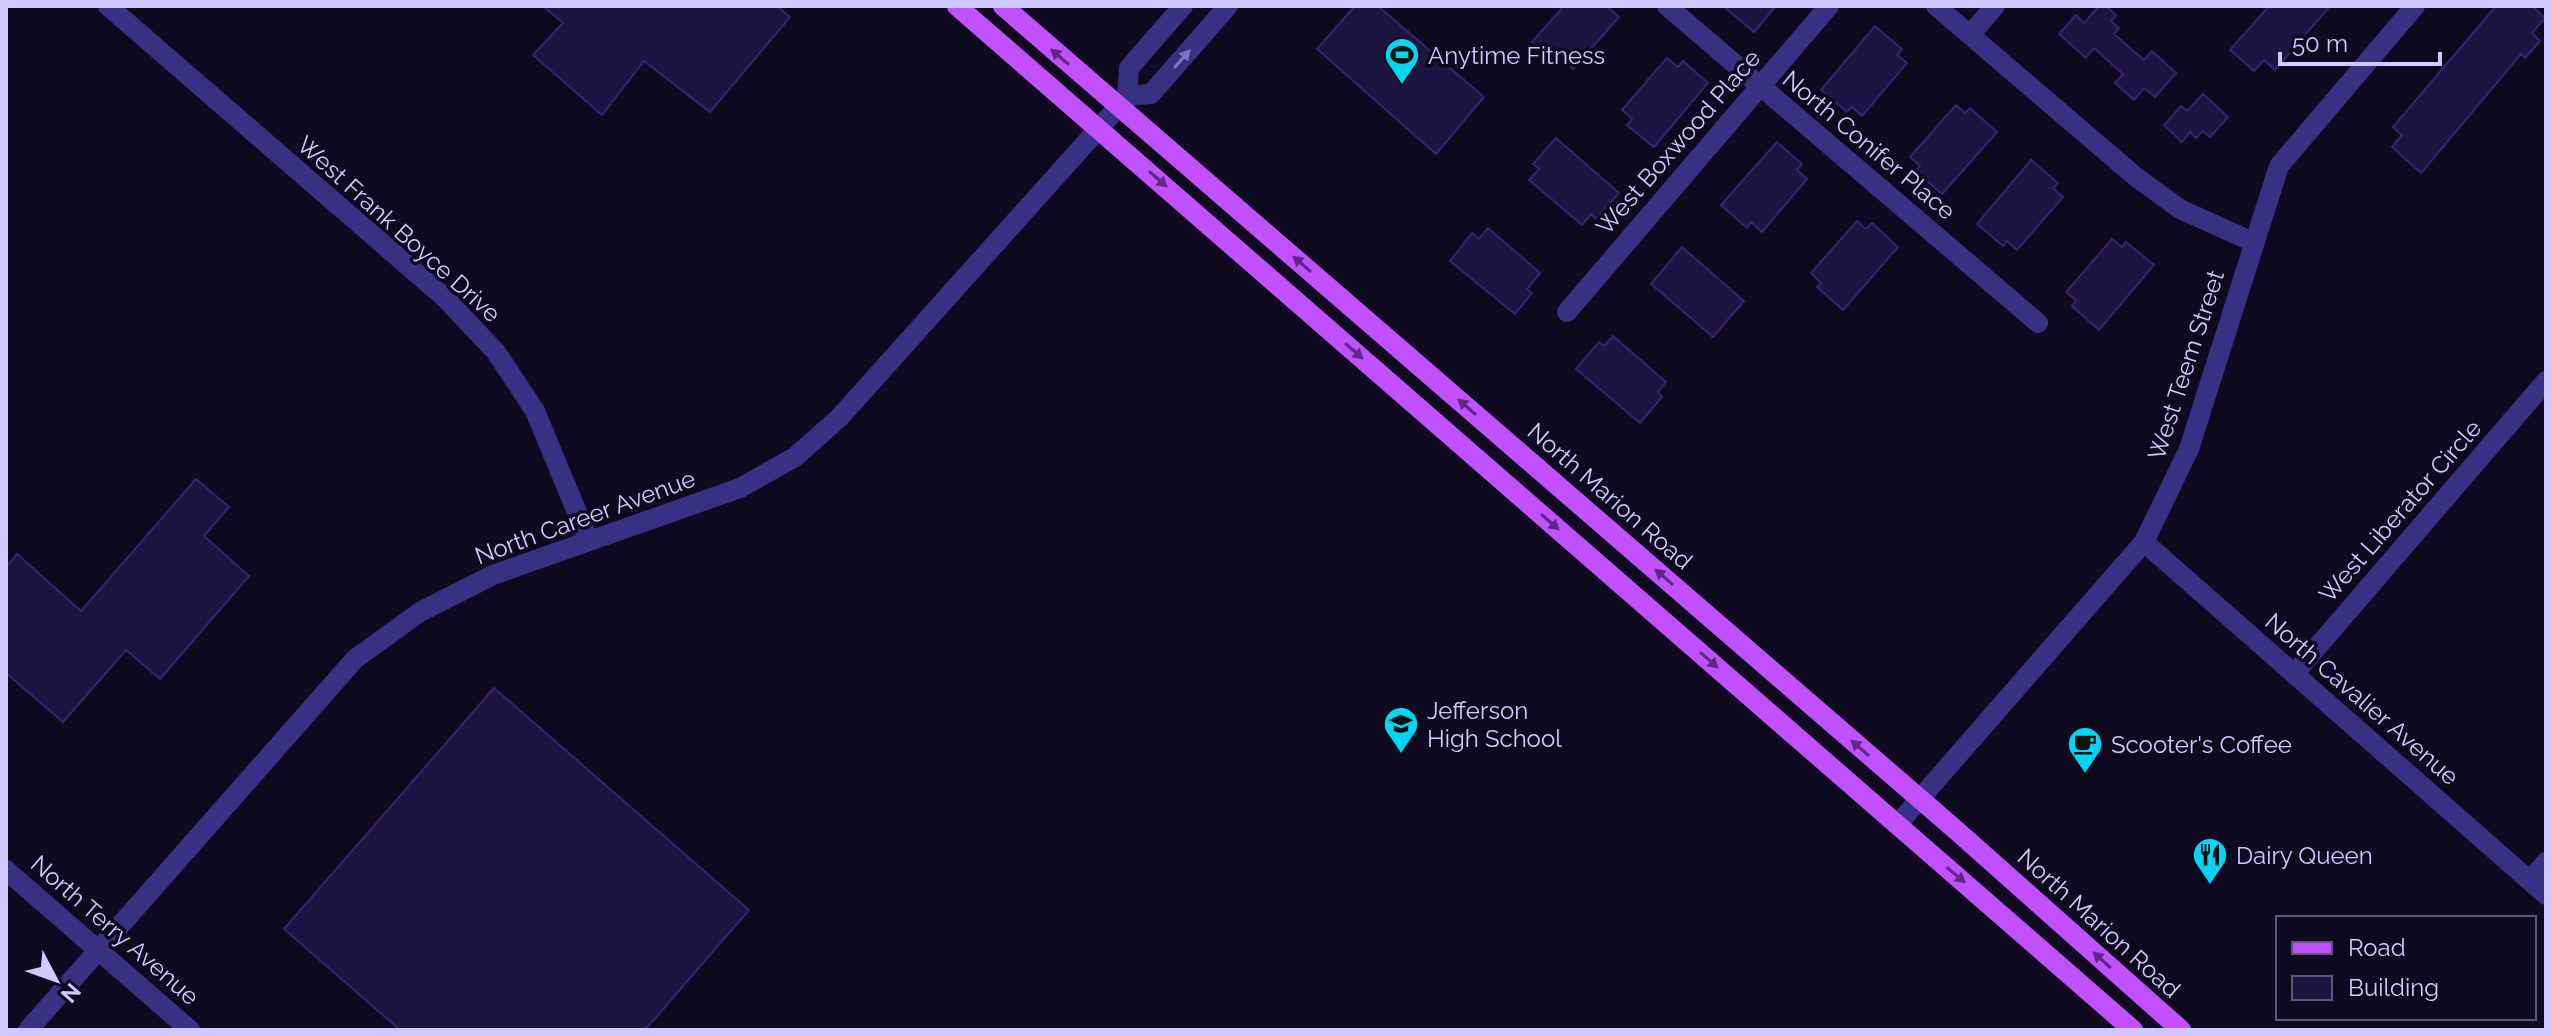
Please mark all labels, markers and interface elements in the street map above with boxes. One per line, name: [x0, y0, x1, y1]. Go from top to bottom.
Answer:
scale bar: [2280, 16, 2440, 66]
text: 50 m: [2292, 29, 2348, 58]
sports icon: Anytime Fitness: [1383, 36, 1421, 86]
place label: Anytime Fitness: [1428, 41, 1605, 70]
street label: West Boxwood Place: [1590, 44, 1766, 240]
one-way arrow: [1051, 48, 1070, 66]
one-way arrow: [1173, 49, 1190, 69]
street label: North Conifer Place: [1777, 64, 1961, 226]
street label: West Frank Boyce Drive: [291, 130, 507, 328]
one-way arrow: [1149, 170, 1168, 188]
one-way arrow: [1292, 256, 1311, 274]
street label: West Teem Street: [2142, 267, 2230, 463]
one-way arrow: [1343, 342, 1363, 359]
one-way arrow: [1457, 399, 1477, 416]
street label: West Liberator Circle: [2313, 414, 2487, 608]
street label: North Marion Road: [1522, 417, 1698, 575]
street label: North Career Avenue: [471, 464, 699, 570]
one-way arrow: [1540, 512, 1560, 530]
one-way arrow: [1654, 569, 1674, 586]
street label: North Cavalier Avenue: [2259, 607, 2465, 791]
one-way arrow: [1700, 651, 1719, 669]
place label: Jefferson High School: [1427, 696, 1562, 753]
school or university icon: Jefferson High School: [1382, 705, 1420, 755]
cafe icon: Scooter's Coffee: [2066, 725, 2104, 775]
place label: Scooter's Coffee: [2111, 730, 2292, 759]
one-way arrow: [1850, 740, 1870, 757]
restaurant icon: Dairy Queen: [2191, 836, 2229, 886]
place label: Dairy Queen: [2236, 841, 2373, 870]
street label: North Marion Road: [2012, 842, 2186, 1004]
street label: North Terry Avenue: [24, 848, 206, 1012]
one-way arrow: [1946, 866, 1966, 883]
legend: [2276, 916, 2536, 1020]
text: Road: [2348, 933, 2406, 962]
north arrow: [16, 940, 96, 1020]
one-way arrow: [2093, 952, 2112, 970]
text: Building: [2348, 973, 2439, 1002]

